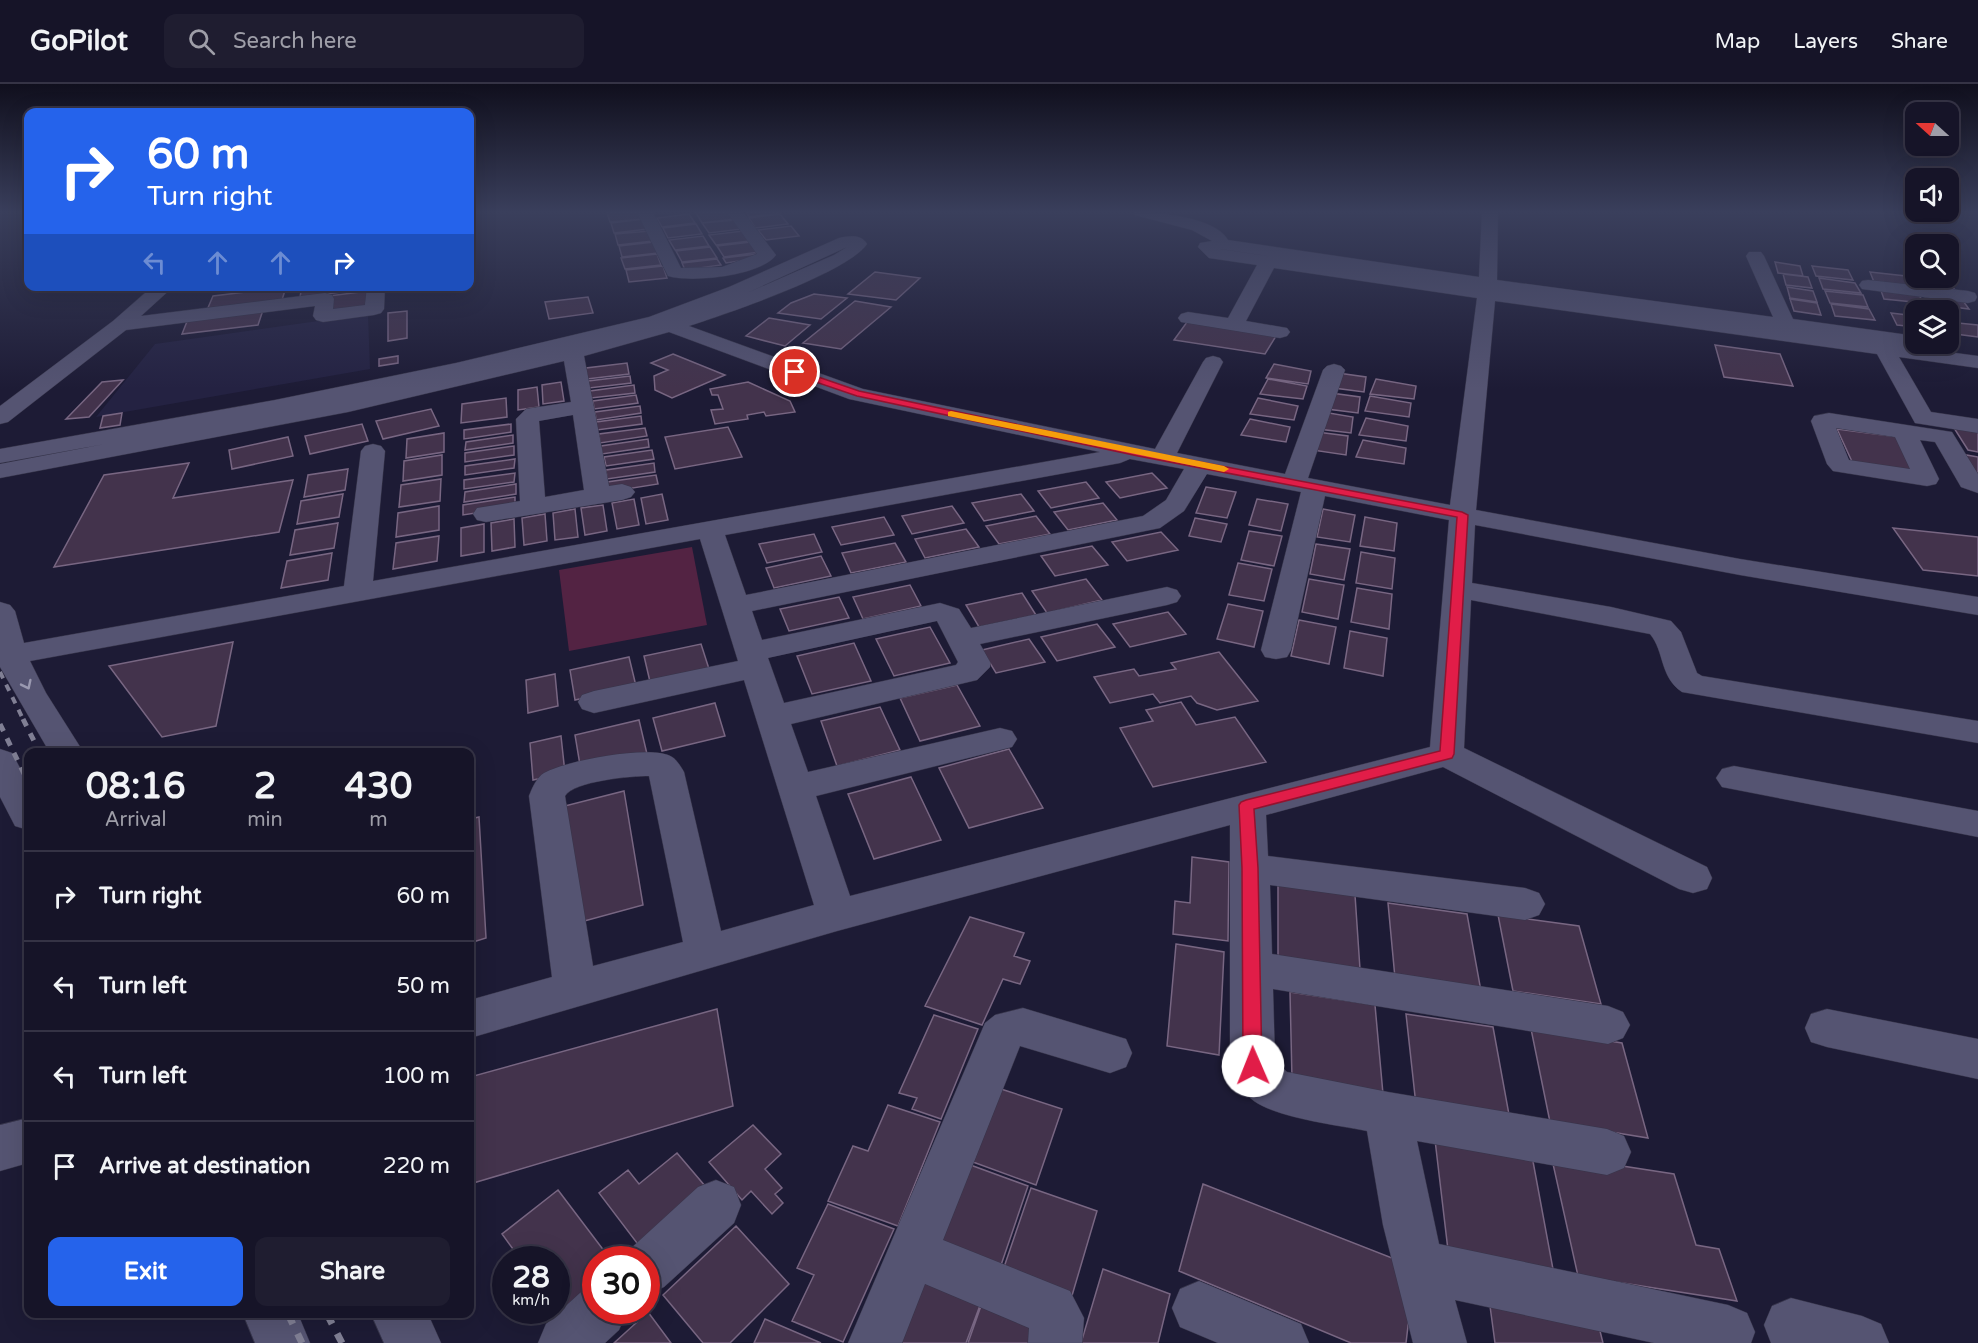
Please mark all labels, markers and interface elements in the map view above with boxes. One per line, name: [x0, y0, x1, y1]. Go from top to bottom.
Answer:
search box: [164, 14, 584, 68]
text: GoPilot: [30, 24, 128, 58]
icon: search: [185, 25, 218, 58]
text: Search here: [233, 28, 357, 54]
text: Map: [1715, 29, 1760, 54]
text: Layers: [1793, 29, 1858, 54]
text: Share: [1891, 29, 1948, 54]
north arrow: [1905, 102, 1959, 156]
map controls: [1905, 102, 1959, 354]
text: 60 m: [147, 129, 249, 180]
icon: right: [48, 132, 126, 210]
button: sound: [1905, 168, 1959, 222]
text: Turn right: [147, 180, 273, 213]
button: search: [1905, 234, 1959, 288]
icon: left: [138, 246, 171, 279]
icon: ahead: [201, 246, 234, 279]
icon: ahead: [264, 246, 297, 279]
icon: right: [327, 246, 360, 279]
button: layers: [1905, 300, 1959, 354]
pin: [769, 346, 820, 397]
icon: arrive: [778, 355, 811, 388]
one-way arrow: [19, 679, 31, 690]
text: 08:16: [86, 765, 186, 808]
text: 2: [254, 765, 276, 808]
text: 430: [344, 765, 412, 808]
text: Arrival: [105, 808, 167, 832]
text: min: [247, 808, 283, 832]
text: m: [369, 808, 388, 832]
icon: right: [48, 880, 81, 913]
text: Turn right: [99, 883, 201, 909]
text: 60 m: [396, 883, 450, 909]
icon: left: [48, 970, 81, 1003]
text: Turn left: [99, 973, 187, 999]
text: 50 m: [396, 973, 450, 999]
position arrow: [1221, 1034, 1285, 1098]
icon: left: [48, 1060, 81, 1093]
text: Turn left: [99, 1063, 187, 1089]
text: 100 m: [383, 1063, 450, 1089]
icon: arrive: [48, 1150, 81, 1183]
text: Arrive at destination: [99, 1153, 310, 1179]
text: 220 m: [383, 1153, 450, 1179]
button: Exit: [48, 1237, 243, 1306]
button: Share: [255, 1237, 450, 1306]
speed limit sign: 30: [582, 1246, 660, 1324]
text: 28: [512, 1259, 550, 1296]
text: km/h: [512, 1291, 550, 1309]

